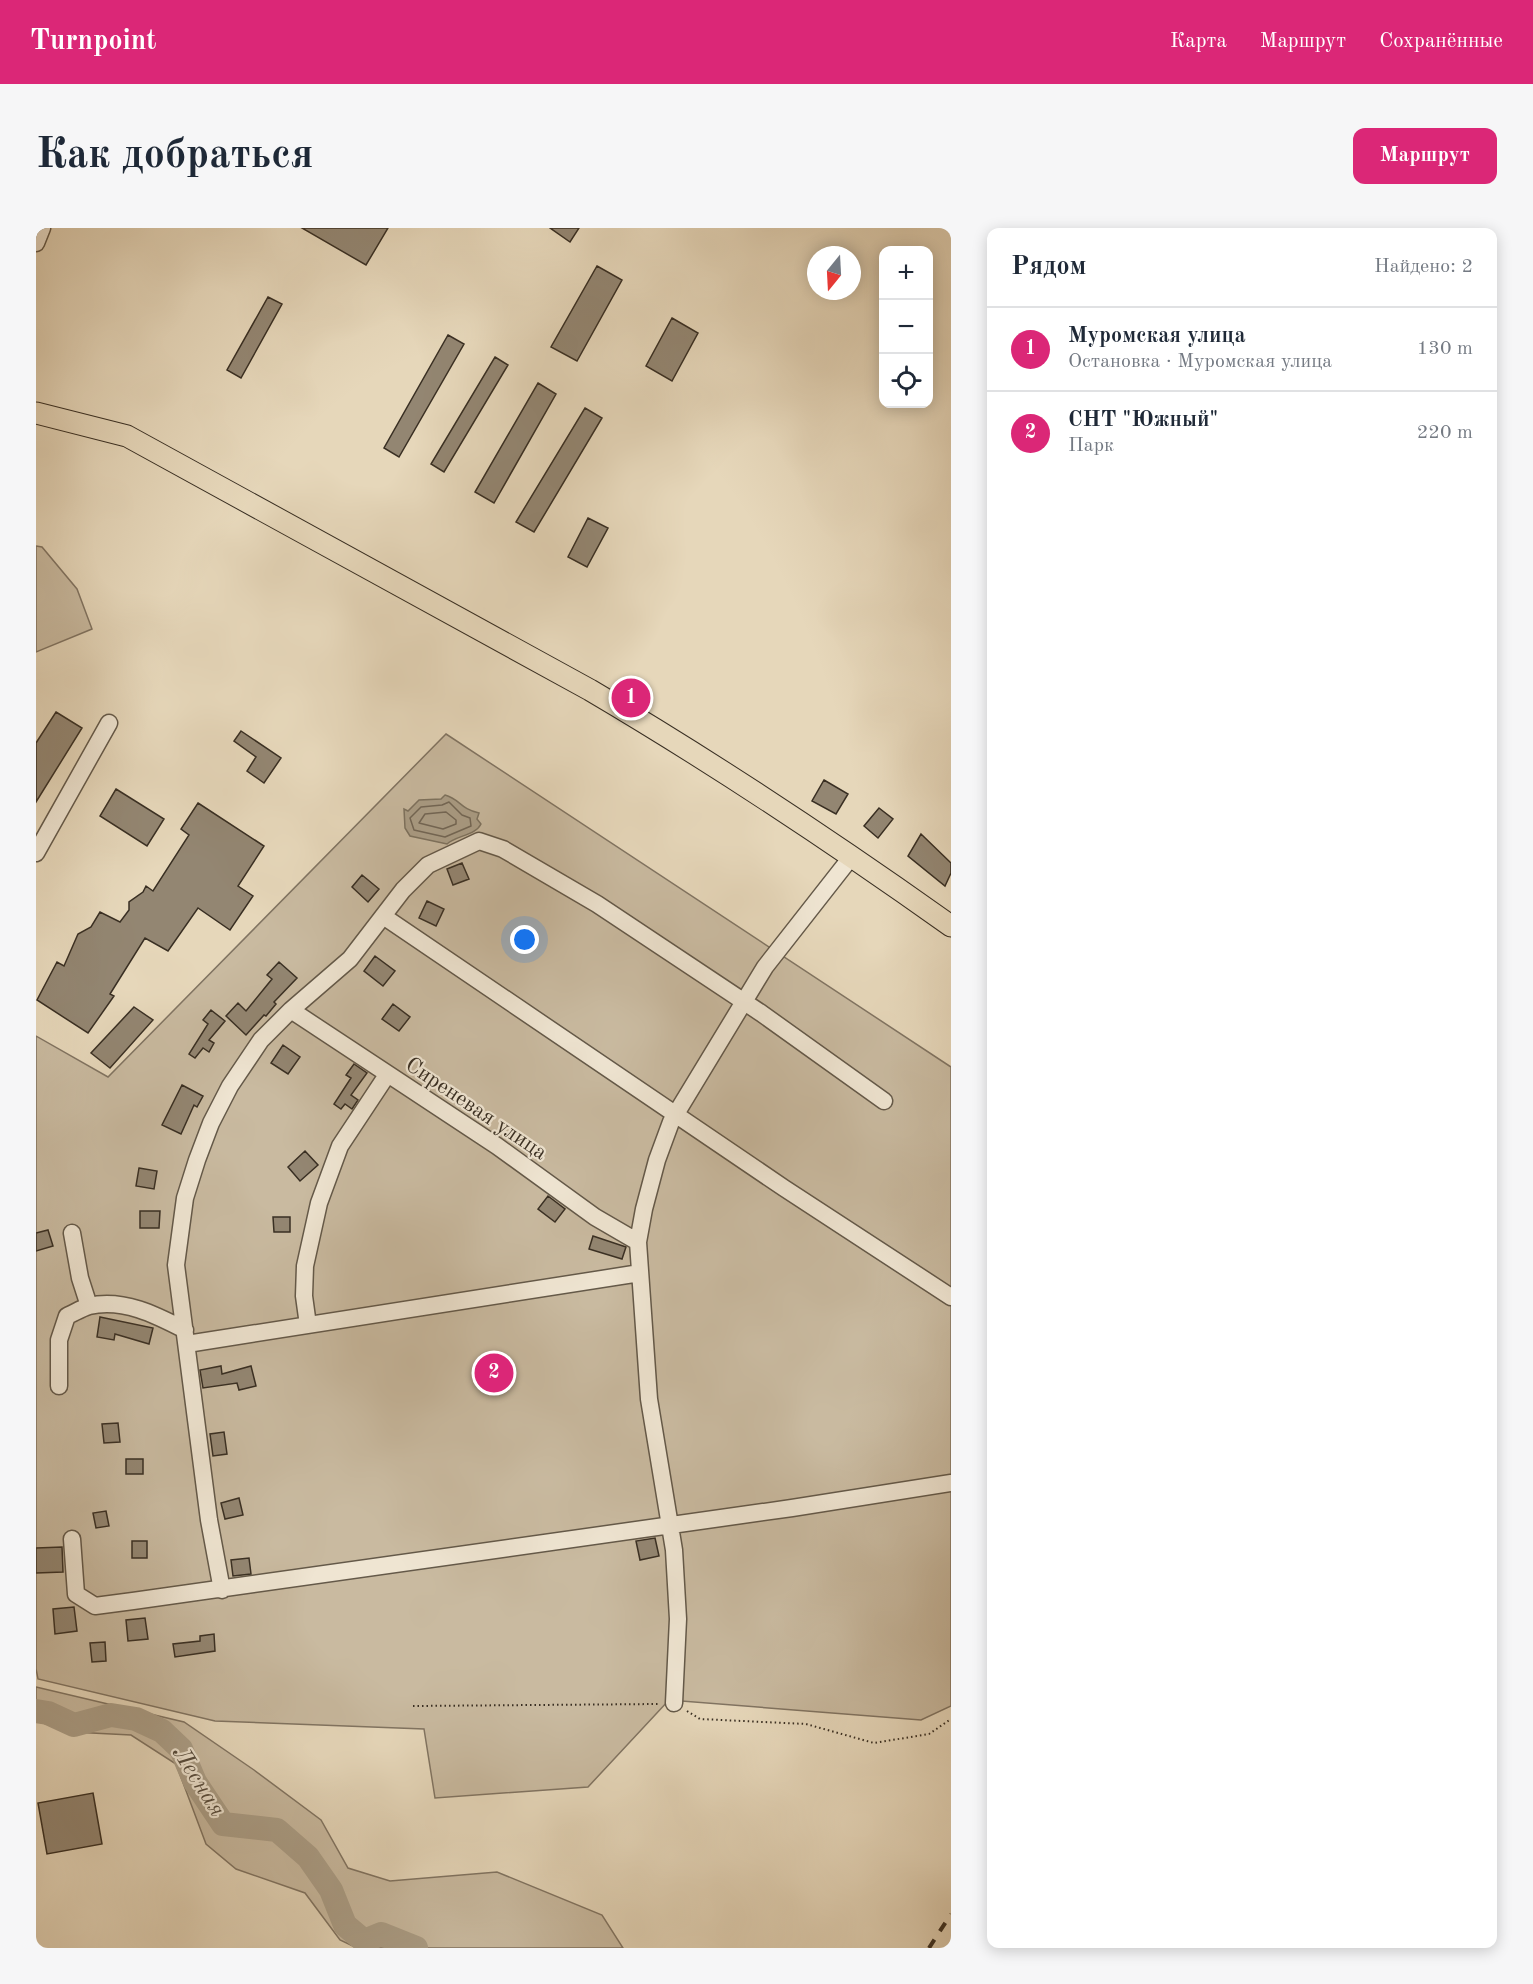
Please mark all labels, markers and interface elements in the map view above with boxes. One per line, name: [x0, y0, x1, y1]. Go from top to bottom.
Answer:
text: Turnpoint: [30, 28, 157, 56]
text: Карта: [1170, 31, 1227, 52]
text: Маршрут: [1260, 31, 1346, 52]
text: Сохранённые: [1379, 31, 1503, 52]
button: Маршрут: [1353, 128, 1497, 184]
text: Как добраться: [36, 135, 313, 177]
north arrow: [807, 246, 861, 300]
map controls: [879, 246, 933, 408]
button: +: [879, 246, 933, 300]
text: Рядом: [1011, 254, 1086, 280]
text: Найдено: 2: [1374, 257, 1473, 277]
button: −: [879, 300, 933, 354]
text: Муромская улица: [1068, 325, 1246, 347]
text: 1: [1025, 339, 1036, 359]
text: 130 m: [1417, 339, 1473, 359]
text: Остановка · Муромская улица: [1068, 352, 1332, 372]
button: locate: [879, 354, 933, 408]
text: СНТ "Южный": [1068, 409, 1218, 431]
text: 2: [1025, 423, 1036, 443]
text: 220 m: [1417, 423, 1473, 443]
text: Парк: [1068, 436, 1114, 456]
pin: 1: [612, 676, 650, 720]
your location: [510, 925, 539, 954]
street label: Сиреневая улица: [401, 1054, 551, 1164]
pin: 2: [474, 1350, 514, 1396]
water label: Лесная: [167, 1743, 229, 1821]

